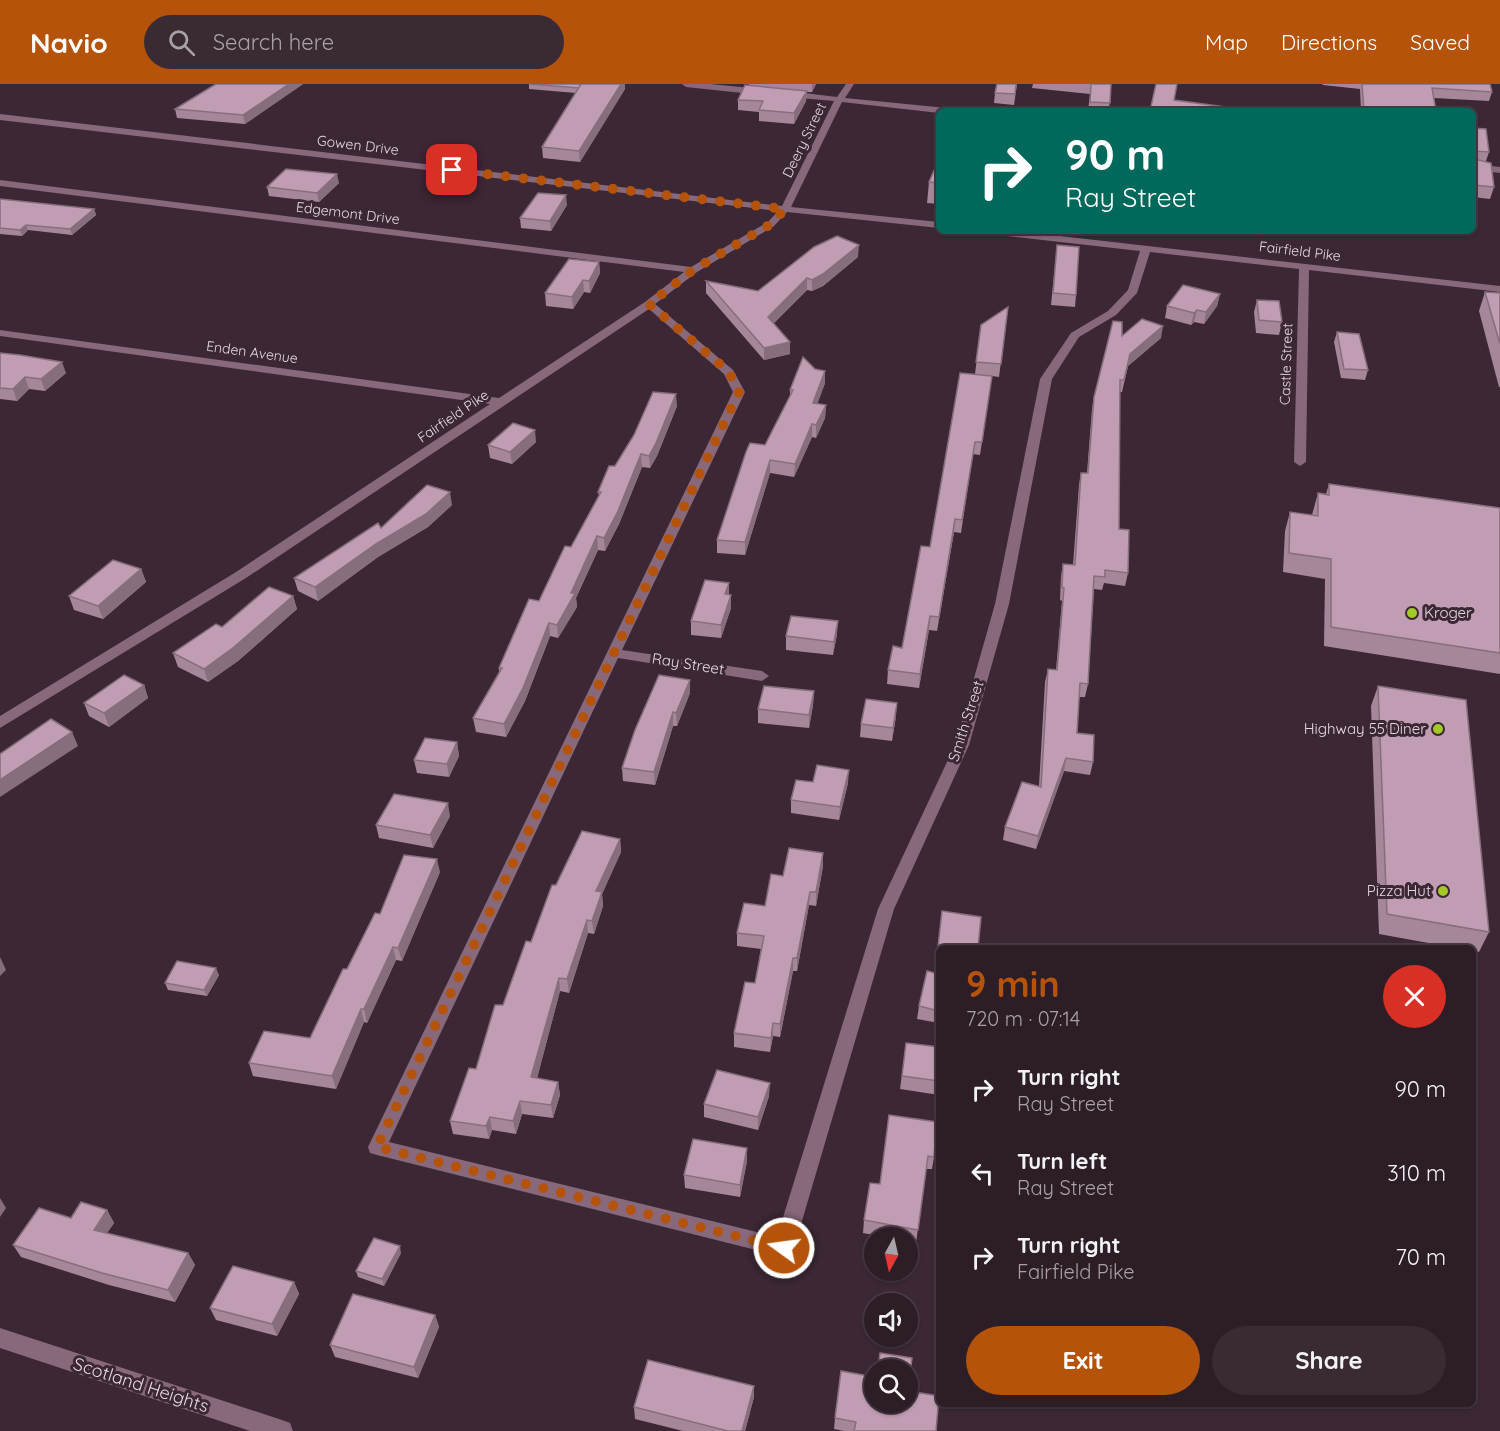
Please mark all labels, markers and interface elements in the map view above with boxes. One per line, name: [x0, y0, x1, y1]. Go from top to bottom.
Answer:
search box: [144, 15, 564, 69]
text: Navio: [30, 25, 108, 60]
icon: search: [165, 26, 198, 59]
text: Search here: [213, 28, 334, 56]
text: Map: [1205, 29, 1248, 55]
text: Directions: [1281, 29, 1377, 55]
text: Saved: [1410, 29, 1470, 55]
street label: Deery Street: [778, 99, 830, 181]
text: 90 m: [1065, 128, 1165, 181]
street label: Gowen Drive: [316, 131, 400, 159]
icon: right: [966, 132, 1044, 210]
pin: [426, 144, 477, 195]
icon: arrive: [435, 153, 468, 186]
text: Ray Street: [1065, 180, 1196, 214]
street label: Edgemont Drive: [295, 198, 401, 228]
street label: Fairfield Pike: [1258, 237, 1342, 265]
street label: Castle Street: [1276, 322, 1296, 405]
street label: Enden Avenue: [205, 337, 299, 367]
street label: Fairfield Pike: [414, 385, 492, 446]
place label: Kroger: [1424, 603, 1472, 622]
marker: Kroger: [1405, 606, 1419, 620]
street label: Ray Street: [651, 648, 726, 679]
street label: Smith Street: [944, 678, 988, 764]
place label: Highway 55 Diner: [1304, 719, 1426, 738]
marker: Highway 55 Diner: [1431, 722, 1445, 736]
place label: Pizza Hut: [1367, 881, 1431, 900]
marker: Pizza Hut: [1436, 884, 1450, 898]
text: 9 min: [966, 961, 1060, 1006]
button: close: [1383, 965, 1446, 1028]
text: 720 m · 07:14: [966, 1006, 1080, 1031]
text: Turn right: [1017, 1063, 1121, 1091]
icon: right: [966, 1073, 999, 1106]
text: 90 m: [1395, 1075, 1446, 1103]
text: Ray Street: [1017, 1091, 1114, 1116]
text: Turn left: [1017, 1147, 1107, 1175]
icon: left: [966, 1157, 999, 1190]
text: 310 m: [1387, 1159, 1446, 1187]
text: Ray Street: [1017, 1175, 1114, 1200]
position arrow: [752, 1216, 816, 1280]
north arrow: [864, 1227, 918, 1281]
map controls: [864, 1227, 918, 1413]
text: Turn right: [1017, 1231, 1121, 1259]
icon: right: [966, 1241, 999, 1274]
text: 70 m: [1396, 1243, 1446, 1271]
text: Fairfield Pike: [1017, 1259, 1135, 1284]
button: sound: [864, 1293, 918, 1347]
button: Exit: [966, 1326, 1200, 1395]
button: Share: [1212, 1326, 1446, 1395]
street label: Scotland Heights: [71, 1352, 212, 1417]
button: search: [864, 1359, 918, 1413]

